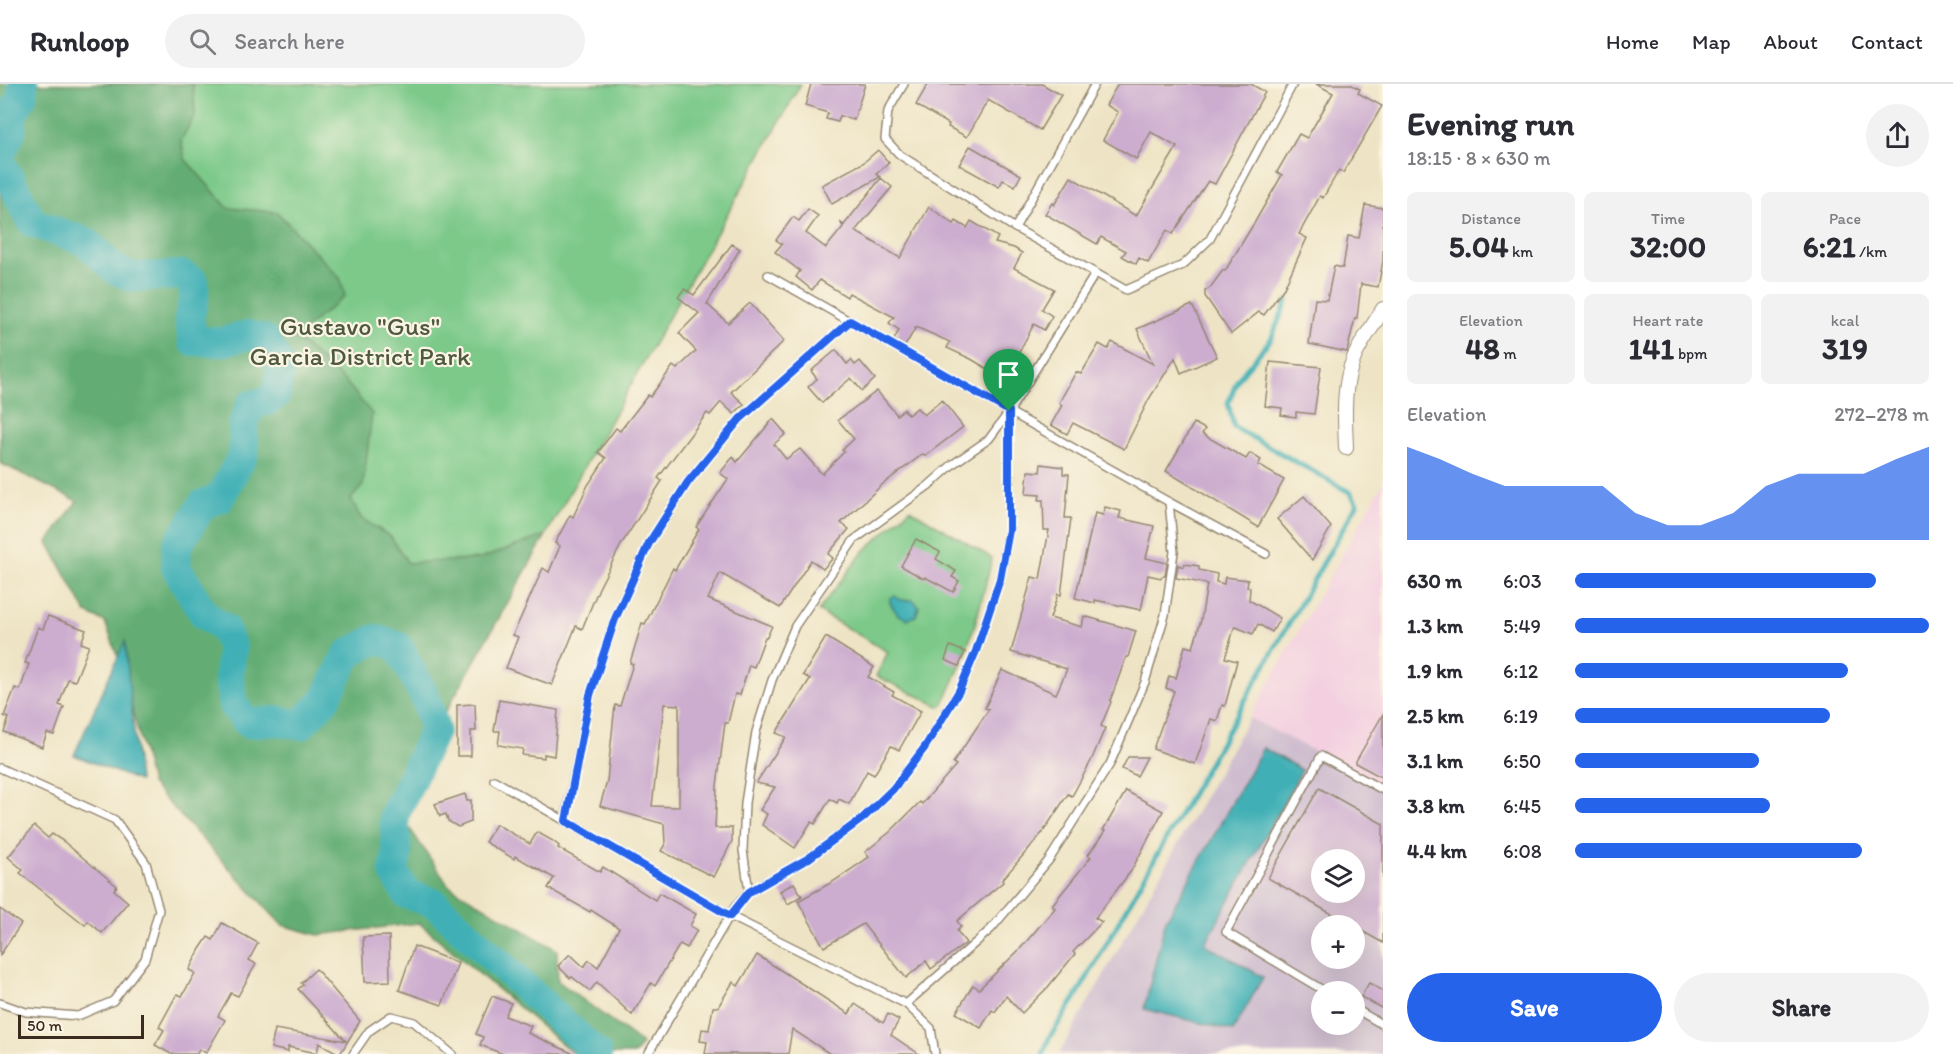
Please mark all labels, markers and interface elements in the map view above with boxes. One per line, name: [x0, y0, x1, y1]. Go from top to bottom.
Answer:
search box: [165, 14, 585, 68]
text: Runloop: [30, 24, 129, 58]
icon: search: [186, 25, 219, 58]
text: Search here: [234, 28, 345, 55]
text: Home: [1606, 29, 1659, 54]
text: Map: [1692, 29, 1731, 54]
text: About: [1764, 29, 1818, 54]
text: Contact: [1851, 29, 1923, 54]
text: Evening run: [1407, 104, 1574, 143]
button: share: [1866, 104, 1929, 167]
text: 18:15 · 8 × 630 m: [1407, 146, 1551, 170]
text: Distance: [1461, 209, 1521, 228]
text: Time: [1651, 209, 1685, 228]
text: Pace: [1829, 209, 1861, 228]
text: 5.04: [1449, 228, 1508, 265]
text: 32:00: [1630, 228, 1706, 265]
text: 6:21: [1803, 228, 1856, 265]
text: km: [1508, 242, 1533, 261]
text: /km: [1856, 242, 1887, 261]
park label: Gustavo "Gus" Garcia District Park: [250, 310, 471, 372]
text: Elevation: [1459, 311, 1523, 330]
text: Heart rate: [1633, 311, 1703, 330]
text: kcal: [1831, 311, 1859, 330]
text: 48: [1465, 330, 1500, 367]
text: 141: [1628, 330, 1674, 367]
text: 319: [1822, 330, 1868, 367]
text: m: [1500, 344, 1517, 363]
text: bpm: [1674, 344, 1708, 363]
pin: [983, 349, 1034, 411]
icon: arrive: [992, 358, 1025, 391]
text: Elevation: [1407, 402, 1486, 426]
text: 272–278 m: [1834, 402, 1929, 426]
text: 630 m: [1407, 569, 1462, 593]
text: 6:03: [1503, 569, 1542, 593]
text: 1.3 km: [1407, 614, 1463, 638]
text: 5:49: [1503, 614, 1541, 638]
text: 1.9 km: [1407, 659, 1463, 683]
text: 6:12: [1503, 659, 1538, 683]
text: 2.5 km: [1407, 704, 1464, 728]
text: 6:19: [1503, 704, 1538, 728]
text: 3.1 km: [1407, 749, 1463, 773]
text: 6:50: [1503, 749, 1541, 773]
text: 3.8 km: [1407, 794, 1465, 818]
text: 6:45: [1503, 794, 1541, 818]
text: 4.4 km: [1407, 839, 1467, 863]
text: 6:08: [1503, 839, 1542, 863]
map controls: [1311, 849, 1365, 1035]
button: layers: [1311, 849, 1365, 903]
button: +: [1311, 915, 1365, 969]
button: Save: [1407, 973, 1662, 1042]
button: Share: [1674, 973, 1929, 1042]
button: −: [1311, 981, 1365, 1035]
scale bar: [18, 1012, 144, 1040]
text: 50 m: [27, 1016, 62, 1035]

